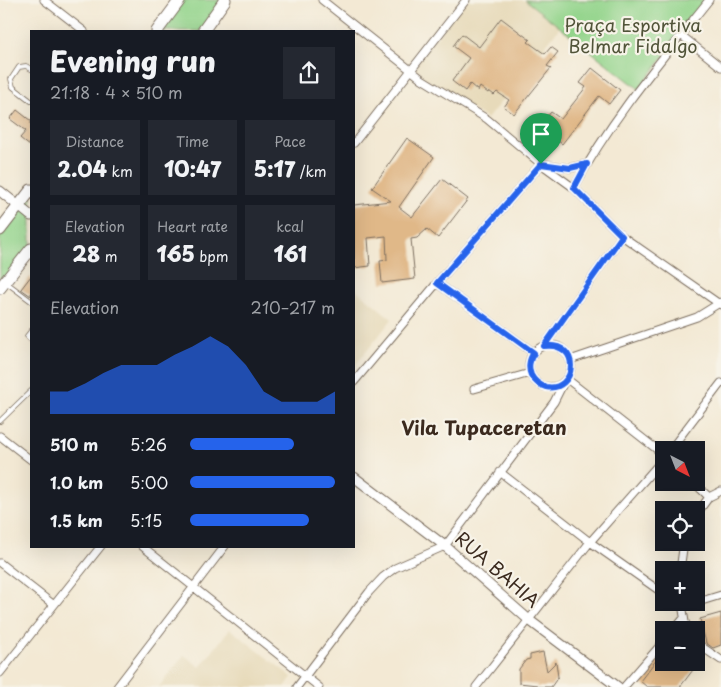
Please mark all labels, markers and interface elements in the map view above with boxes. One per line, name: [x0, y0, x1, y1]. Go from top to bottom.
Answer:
park label: Praça Esportiva Belmar Fidalgo: [564, 11, 702, 59]
text: Evening run: [50, 39, 216, 82]
button: share: [283, 47, 335, 99]
text: 21:18 · 4 × 510 m: [50, 80, 183, 104]
pin: [520, 113, 562, 164]
icon: arrive: [527, 120, 555, 148]
text: Distance: [65, 131, 124, 152]
text: Time: [176, 131, 209, 152]
text: Pace: [274, 131, 306, 152]
text: 2.04: [57, 152, 107, 184]
text: 10:47: [164, 152, 221, 184]
text: 5:17: [254, 152, 295, 184]
text: km: [107, 161, 133, 182]
text: /km: [295, 161, 327, 182]
text: Elevation: [65, 216, 125, 237]
text: Heart rate: [157, 216, 228, 237]
text: kcal: [276, 216, 304, 237]
text: 28: [72, 237, 100, 269]
text: 165: [156, 237, 195, 269]
text: 161: [274, 237, 307, 269]
text: m: [100, 246, 117, 267]
text: bpm: [195, 246, 228, 267]
text: Elevation: [50, 295, 119, 319]
text: 210–217 m: [251, 295, 335, 319]
district label: Vila Tupaceretan: [401, 413, 567, 441]
text: 510 m: [50, 432, 98, 456]
text: 5:26: [130, 432, 167, 456]
north arrow: [655, 441, 705, 491]
map controls: [655, 441, 705, 671]
text: 1.0 km: [50, 470, 103, 494]
text: 5:00: [130, 470, 168, 494]
button: locate: [655, 501, 705, 551]
text: 1.5 km: [50, 508, 103, 532]
text: 5:15: [130, 508, 162, 532]
street label: RUA BAHIA: [450, 525, 546, 613]
button: +: [655, 561, 705, 611]
button: −: [655, 621, 705, 671]

